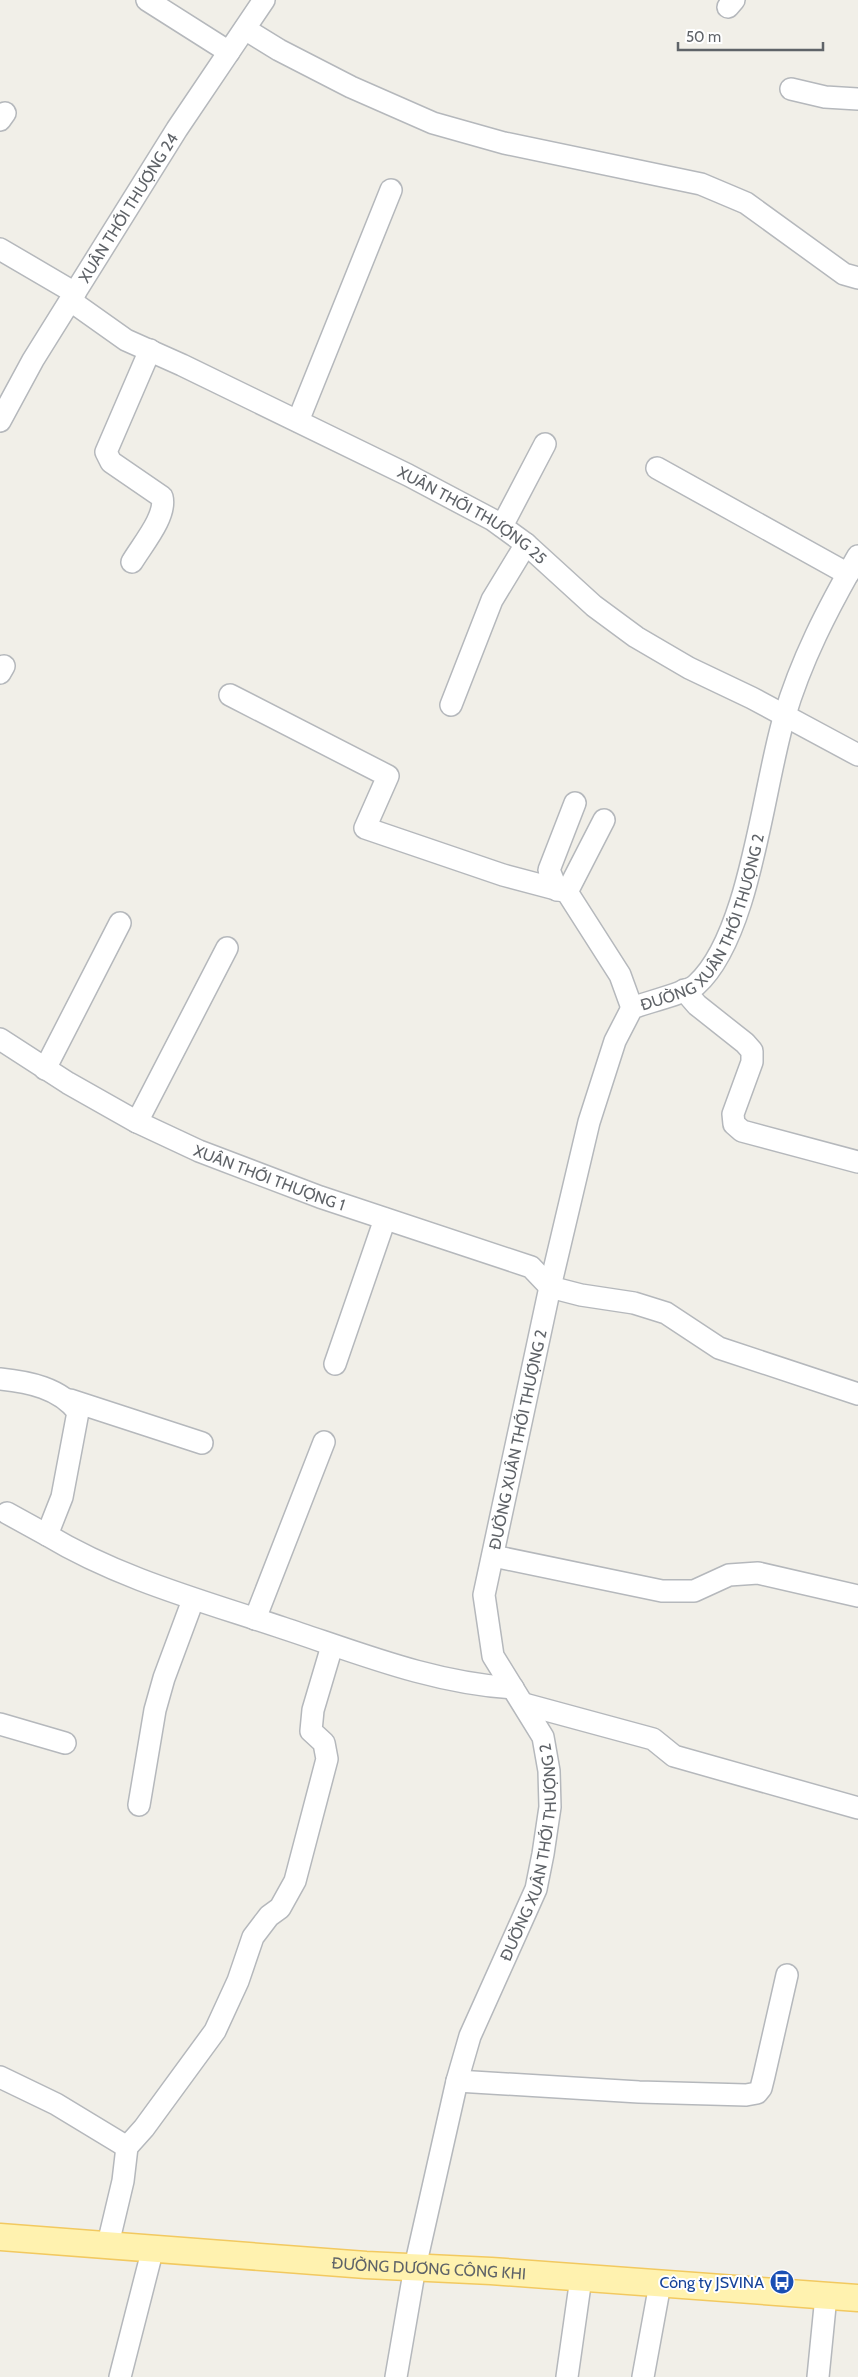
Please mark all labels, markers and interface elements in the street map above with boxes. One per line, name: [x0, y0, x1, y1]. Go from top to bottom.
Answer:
scale bar: [678, 20, 823, 52]
text: 50 m: [686, 28, 721, 46]
street label: XUÂN THỚI THƯỢNG 24: [75, 130, 182, 286]
street label: XUÂN THỚI THƯỢNG 25: [395, 463, 550, 568]
street label: ĐƯỜNG XUÂN THỚI THƯỢNG 2: [638, 832, 768, 1015]
street label: XUÂN THỚI THƯỢNG 1: [191, 1141, 347, 1215]
street label: ĐƯỜNG XUÂN THỚI THƯỢNG 2: [485, 1328, 551, 1551]
street label: ĐƯỜNG XUÂN THỚI THƯỢNG 2: [496, 1742, 560, 1964]
street label: ĐƯỜNG DƯƠNG CÔNG KHI: [331, 2253, 527, 2284]
bus stop icon: Công ty JSVINA: [769, 2269, 795, 2295]
place label: Công ty JSVINA: [660, 2273, 764, 2292]

